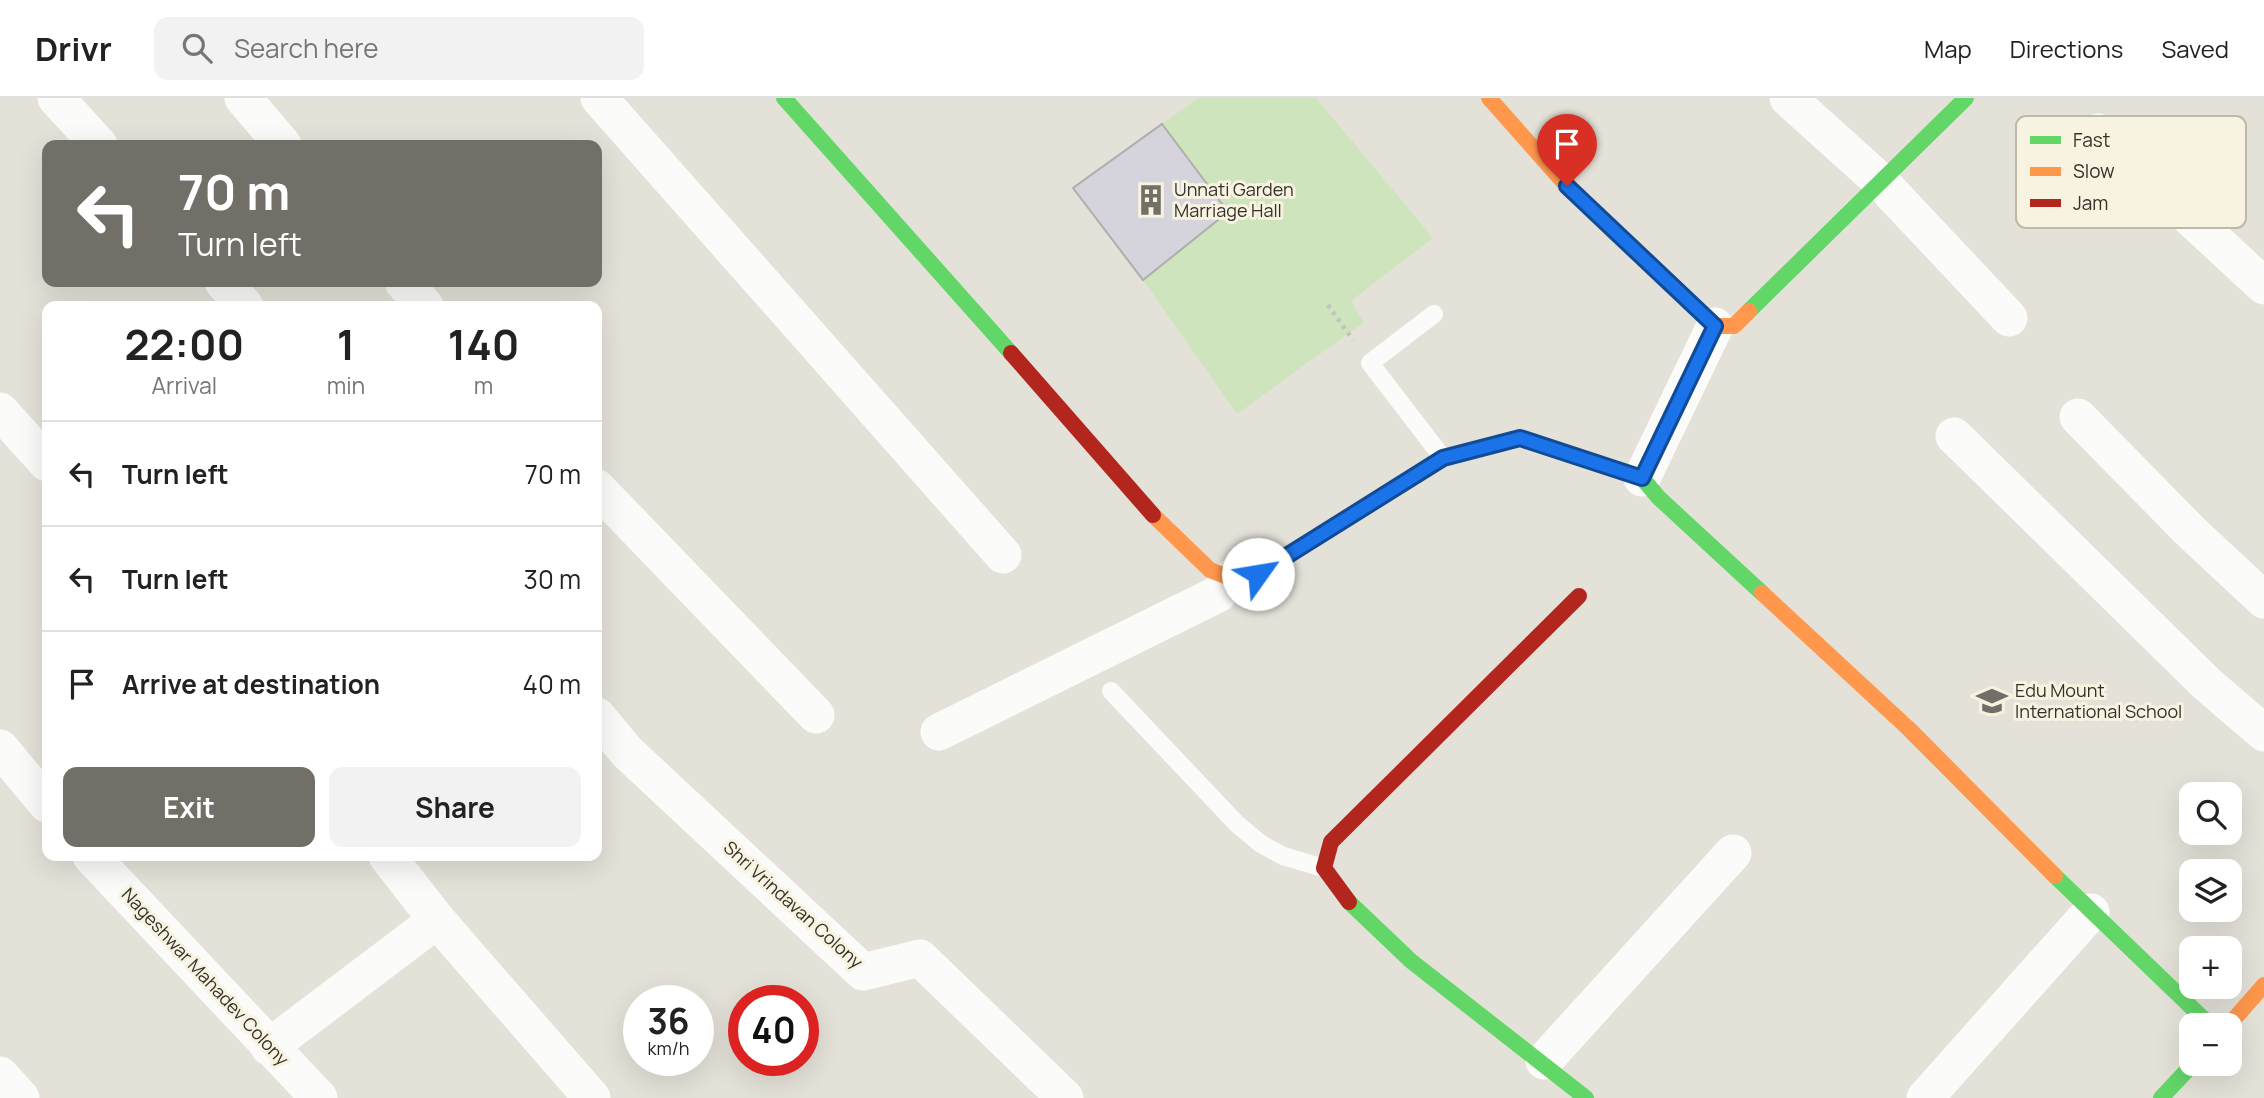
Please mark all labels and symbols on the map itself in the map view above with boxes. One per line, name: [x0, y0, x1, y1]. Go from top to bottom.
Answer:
pin: [1537, 114, 1597, 186]
legend: [2016, 116, 2246, 228]
text: Fast: [2073, 127, 2110, 153]
text: Slow: [2073, 158, 2115, 184]
place label: Unnati Garden Marriage Hall: [1174, 177, 1294, 222]
building icon: Unnati Garden Marriage Hall: [1134, 183, 1168, 217]
text: Jam: [2073, 190, 2108, 216]
position arrow: [1221, 537, 1295, 611]
place label: Edu Mount International School: [2015, 678, 2182, 723]
school or university icon: Edu Mount International School: [1975, 684, 2009, 718]
street label: Shri Vrindavan Colony: [719, 835, 869, 974]
street label: Nageshwar Mahadev Colony: [117, 882, 295, 1071]
speed limit sign: 40: [728, 985, 819, 1076]

